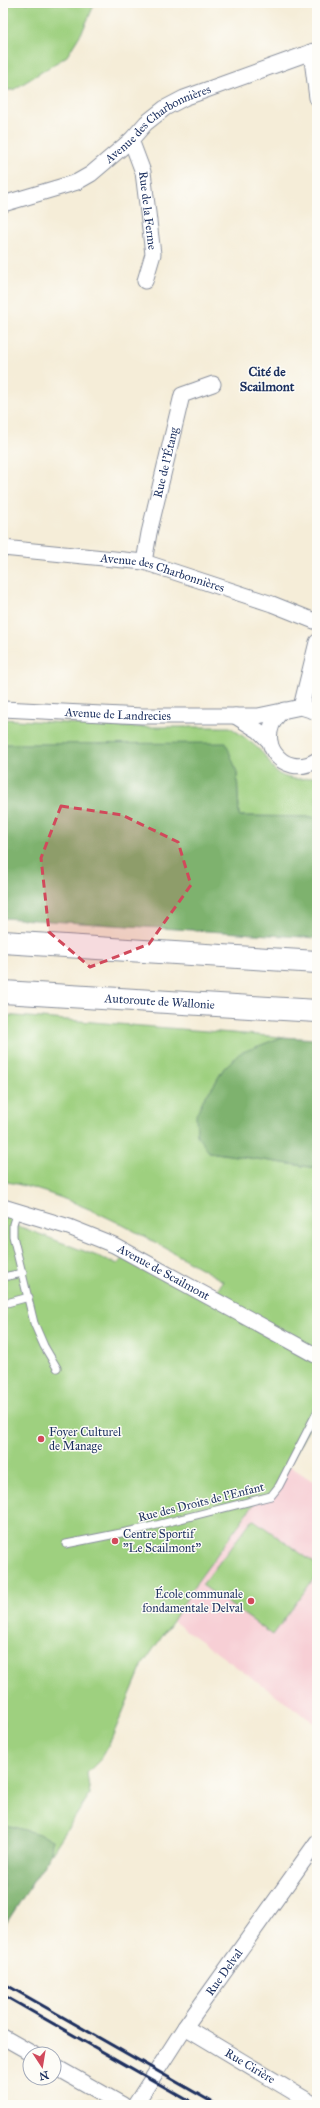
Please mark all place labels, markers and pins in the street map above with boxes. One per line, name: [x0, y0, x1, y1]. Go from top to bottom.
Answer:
place label: Foyer Culturel de Manage: [49, 1425, 122, 1454]
marker: Foyer Culturel de Manage: [36, 1434, 46, 1444]
place label: Centre Sportif "Le Scailmont": [123, 1527, 201, 1555]
marker: Centre Sportif "Le Scailmont": [110, 1536, 120, 1546]
place label: École communale fondamentale Delval: [142, 1585, 244, 1615]
marker: École communale fondamentale Delval: [246, 1596, 256, 1606]

